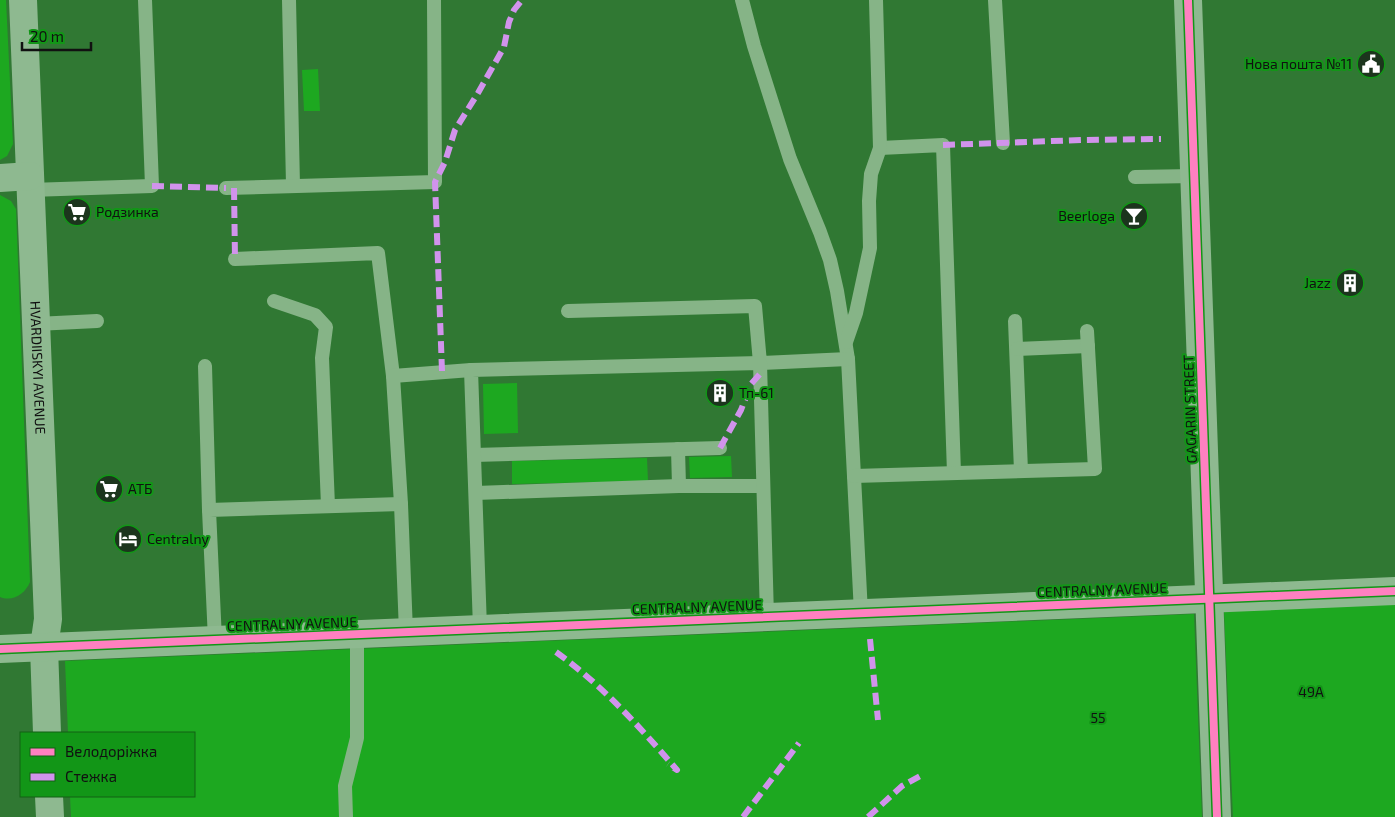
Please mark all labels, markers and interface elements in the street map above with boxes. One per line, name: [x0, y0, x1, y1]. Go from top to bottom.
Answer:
scale bar: [22, 20, 91, 52]
text: 20 m: [30, 27, 64, 45]
public building icon: Нова пошта №11: [1356, 49, 1386, 79]
place label: Нова пошта №11: [1245, 55, 1352, 72]
supermarket icon: Родзинка: [62, 197, 92, 227]
bar icon: Beerloga: [1119, 201, 1149, 231]
place label: Родзинка: [96, 203, 159, 220]
place label: Beerloga: [1058, 207, 1115, 224]
building icon: Jazz: [1335, 268, 1365, 298]
place label: Jazz: [1304, 274, 1331, 291]
street label: HVARDIISKYI AVENUE: [27, 301, 50, 435]
street label: GAGARIN STREET: [1179, 354, 1200, 464]
building icon: Тп-61: [705, 378, 735, 408]
place label: Тп-61: [739, 384, 774, 401]
supermarket icon: АТБ: [94, 474, 124, 504]
place label: АТБ: [128, 480, 152, 497]
hotel icon: Centralny: [113, 524, 143, 554]
place label: Centralny: [147, 530, 210, 547]
street label: CENTRALNY AVENUE: [1037, 579, 1168, 600]
street label: CENTRALNY AVENUE: [632, 596, 763, 617]
street label: CENTRALNY AVENUE: [227, 613, 358, 634]
park label: 49А: [1298, 683, 1324, 700]
park label: 55: [1090, 709, 1106, 726]
legend: [20, 732, 195, 797]
text: Велодоріжка: [65, 742, 157, 760]
text: Стежка: [65, 767, 117, 785]

